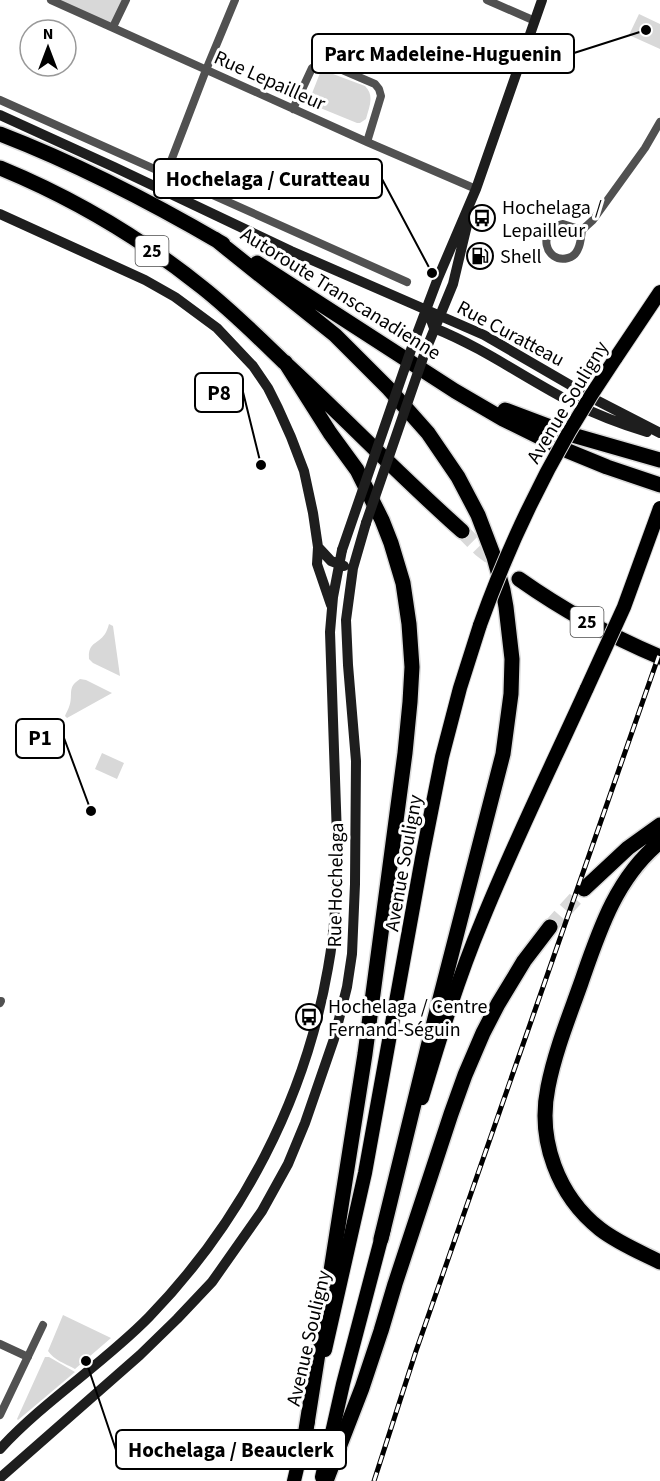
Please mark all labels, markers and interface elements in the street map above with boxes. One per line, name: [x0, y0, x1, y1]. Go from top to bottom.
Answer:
north arrow: [18, 18, 78, 78]
text: N: [43, 23, 53, 45]
callout: Parc Madeleine-Huguenin: [312, 34, 574, 73]
text: Parc Madeleine-Huguenin: [324, 39, 562, 69]
street label: Rue Lepailleur: [209, 44, 330, 118]
callout: Hochelaga / Curatteau: [154, 159, 382, 198]
text: Hochelaga / Curatteau: [166, 164, 370, 194]
place label: Hochelaga / Lepailleur: [502, 194, 602, 245]
bus stop icon: Hochelaga / Lepailleur: [467, 203, 497, 233]
street label: Autoroute Transcanadienne: [235, 221, 446, 367]
road number: 25: [136, 236, 168, 266]
fuel station icon: Shell: [465, 241, 495, 271]
place label: Shell: [500, 243, 542, 271]
street label: Rue Curatteau: [452, 294, 569, 374]
street label: Avenue Souligny: [520, 335, 616, 469]
callout: P8: [195, 373, 243, 412]
text: P8: [207, 378, 231, 408]
road number: 25: [570, 607, 604, 637]
callout: P1: [16, 719, 64, 758]
text: P1: [28, 723, 52, 753]
street label: Avenue Souligny: [378, 792, 430, 934]
street label: Rue Hochelaga: [321, 822, 351, 948]
place label: Hochelaga / Centre Fernand-Séguin: [328, 993, 488, 1044]
bus stop icon: Hochelaga / Centre Fernand-Séguin: [294, 1002, 324, 1032]
street label: Avenue Souligny: [280, 1267, 338, 1409]
callout: Hochelaga / Beauclerk: [116, 1430, 346, 1469]
text: Hochelaga / Beauclerk: [128, 1435, 334, 1465]

